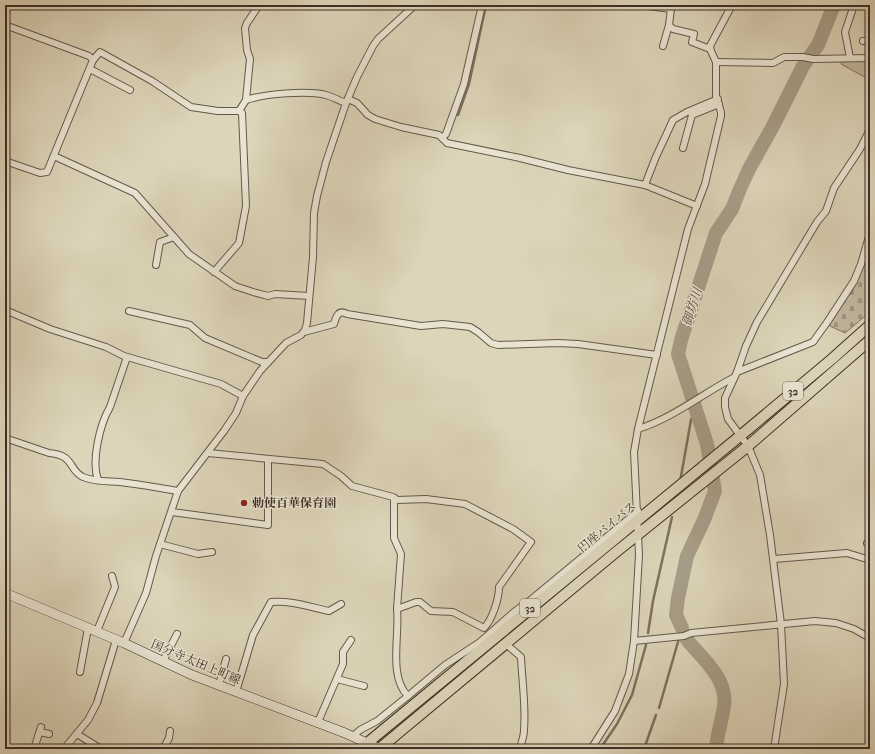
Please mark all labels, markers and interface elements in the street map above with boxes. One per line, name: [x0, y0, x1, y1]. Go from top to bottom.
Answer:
water label: 御坊川: [679, 284, 706, 328]
road number: 32: [783, 382, 803, 400]
place label: 勅使百華保育園: [252, 496, 336, 510]
marker: 勅使百華保育園: [239, 498, 249, 508]
street label: 円座バイパス: [575, 499, 639, 555]
road number: 32: [520, 599, 540, 617]
street label: 国分寺太田上町線: [149, 637, 243, 687]

